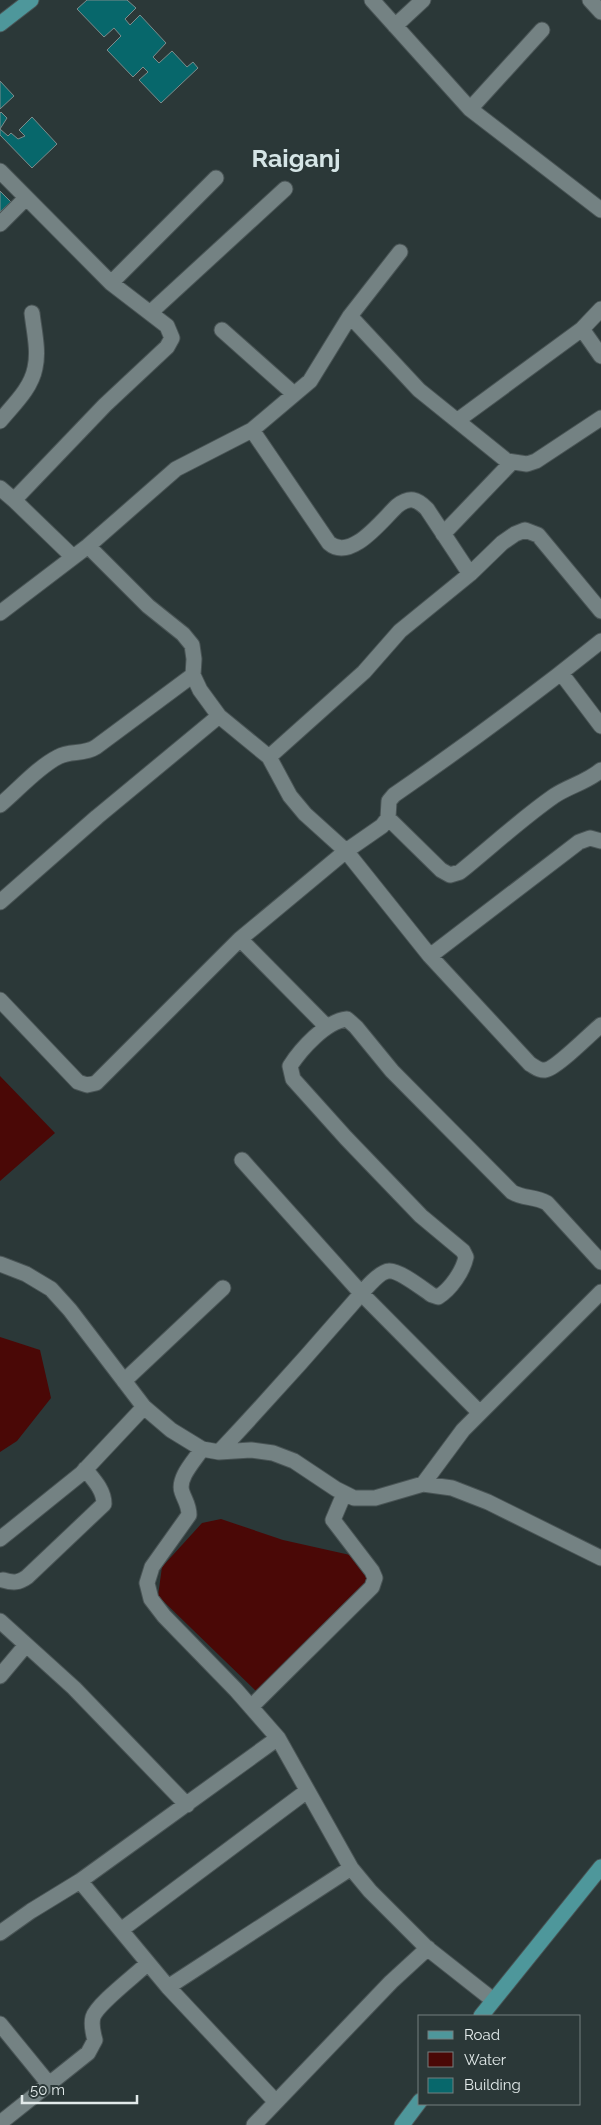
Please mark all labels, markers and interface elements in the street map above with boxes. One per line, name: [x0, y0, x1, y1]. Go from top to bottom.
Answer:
district label: Raiganj: [252, 143, 340, 173]
legend: [418, 2015, 581, 2105]
text: Road: [464, 2026, 500, 2044]
text: Water: [464, 2051, 507, 2069]
scale bar: [22, 2072, 138, 2104]
text: Building: [464, 2076, 521, 2094]
text: 50 m: [30, 2081, 65, 2099]

